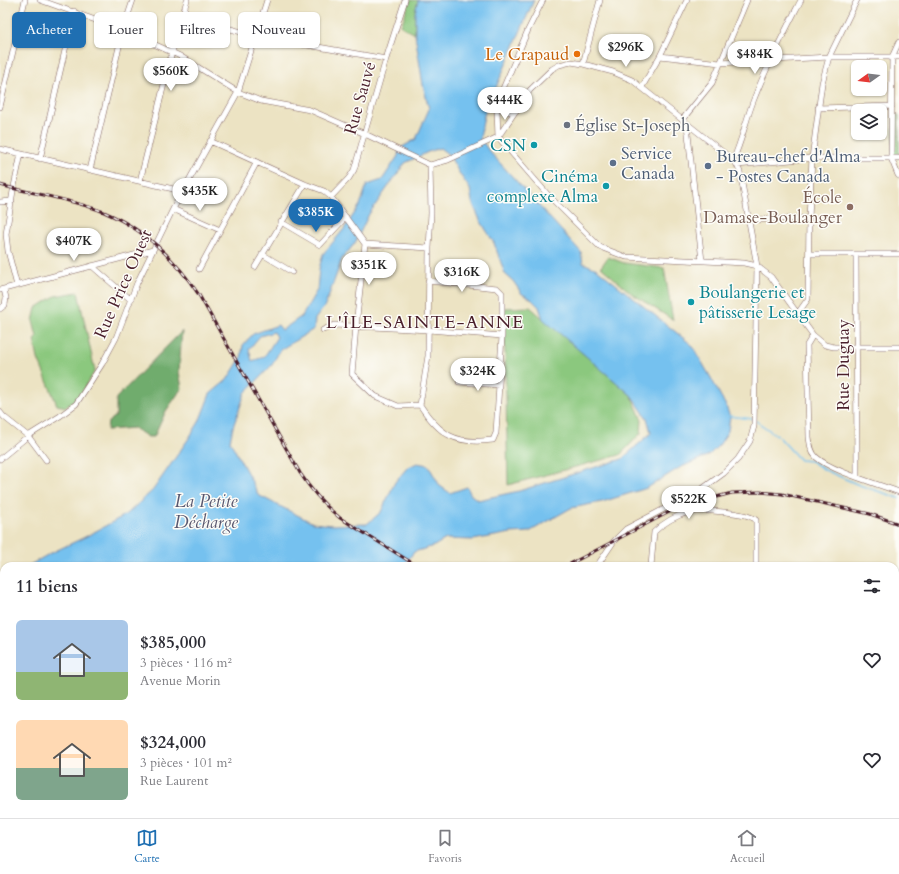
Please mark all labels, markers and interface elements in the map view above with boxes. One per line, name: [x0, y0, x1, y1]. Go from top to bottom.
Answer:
chip: Acheter: [12, 12, 86, 48]
chip: Louer: [94, 12, 157, 48]
chip: Filtres: [165, 12, 230, 48]
chip: Nouveau: [238, 12, 320, 48]
pin: $296K: [598, 34, 654, 68]
text: $296K: [607, 38, 645, 56]
pin: $484K: [727, 41, 783, 75]
place label: Le Crapaud: [485, 43, 569, 66]
text: $484K: [736, 45, 774, 63]
marker: Le Crapaud: [572, 49, 582, 59]
pin: $560K: [143, 58, 199, 92]
street label: Rue Sauvé: [339, 59, 381, 137]
north arrow: [851, 60, 887, 96]
map controls: [851, 60, 887, 140]
text: $560K: [152, 62, 190, 80]
pin: $444K: [477, 87, 533, 121]
text: $444K: [486, 91, 524, 109]
button: layers: [851, 104, 887, 140]
place label: Église St-Joseph: [575, 114, 691, 137]
marker: Église St-Joseph: [562, 120, 572, 130]
place label: CSN: [490, 134, 526, 157]
marker: CSN: [529, 140, 539, 150]
place label: Service Canada: [621, 142, 675, 185]
place label: Bureau-chef d'Alma - Postes Canada: [716, 145, 861, 188]
marker: Service Canada: [608, 158, 618, 168]
marker: Bureau-chef d'Alma - Postes Canada: [703, 161, 713, 171]
place label: Cinéma complexe Alma: [487, 165, 599, 208]
pin: $435K: [172, 178, 228, 212]
marker: Cinéma complexe Alma: [601, 181, 611, 191]
text: $435K: [181, 182, 219, 200]
place label: École Damase-Boulanger: [703, 186, 843, 229]
pin: $385K: [288, 199, 344, 233]
marker: École Damase-Boulanger: [845, 202, 855, 212]
text: $385K: [297, 203, 335, 221]
street label: Rue Price Ouest: [89, 225, 158, 342]
pin: $407K: [46, 228, 102, 262]
text: $407K: [55, 232, 93, 250]
pin: $351K: [341, 252, 397, 286]
text: $351K: [350, 256, 388, 274]
pin: $316K: [434, 259, 490, 293]
text: $316K: [443, 263, 481, 281]
place label: Boulangerie et pâtisserie Lesage: [699, 281, 816, 324]
marker: Boulangerie et pâtisserie Lesage: [686, 297, 696, 307]
district label: L'ÎLE-SAINTE-ANNE: [326, 310, 524, 335]
street label: Rue Duguay: [832, 319, 855, 411]
pin: $324K: [450, 358, 506, 392]
text: $324K: [459, 362, 497, 380]
pin: $522K: [661, 486, 717, 520]
water label: La Petite Décharge: [174, 489, 239, 535]
text: $522K: [670, 490, 708, 508]
text: 11 biens: [16, 575, 78, 598]
icon: filters: [861, 575, 883, 597]
text: $385,000: [140, 631, 206, 654]
icon: home: [48, 636, 96, 684]
icon: heart: [861, 649, 883, 671]
text: 3 pièces · 116 m²: [140, 654, 232, 672]
text: Avenue Morin: [140, 672, 221, 690]
text: $324,000: [140, 731, 206, 754]
icon: home: [48, 736, 96, 784]
icon: heart: [861, 749, 883, 771]
text: 3 pièces · 101 m²: [140, 754, 232, 772]
text: Rue Laurent: [140, 772, 208, 790]
tab: Carte: [134, 827, 160, 866]
tab: Favoris: [428, 827, 462, 866]
tab: Accueil: [730, 827, 765, 866]

